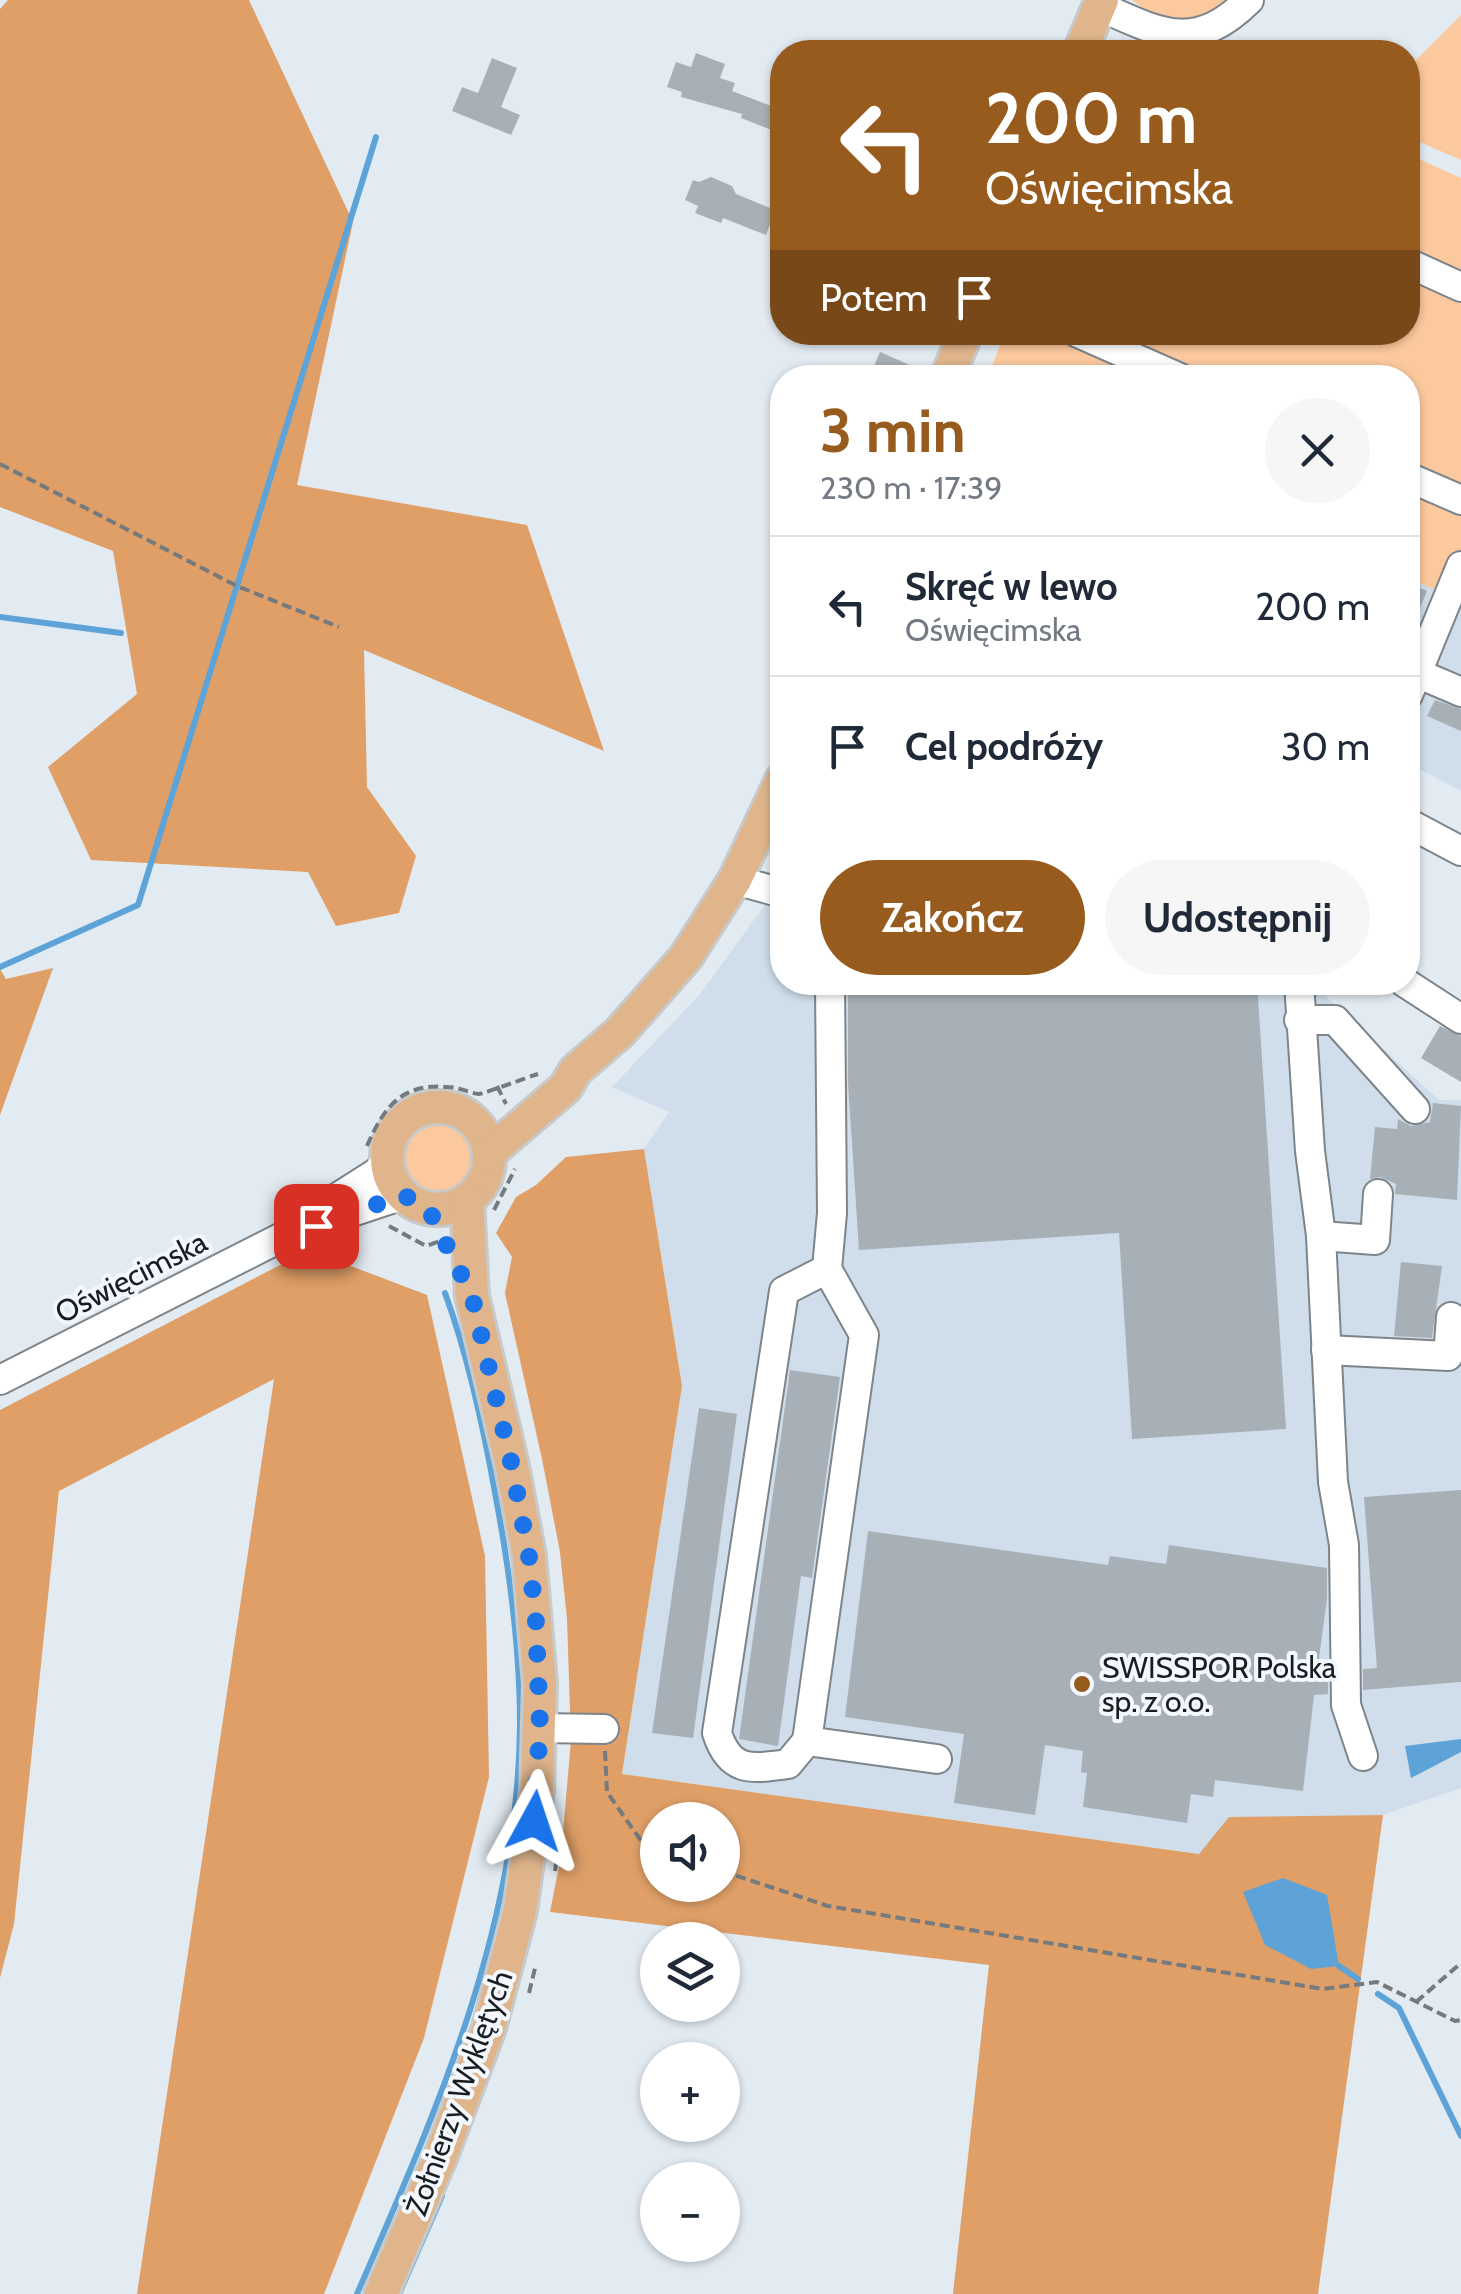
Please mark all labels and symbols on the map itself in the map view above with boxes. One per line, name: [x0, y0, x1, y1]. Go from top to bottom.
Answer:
pin: [274, 1184, 359, 1269]
street label: Oświęcimska: [49, 1223, 214, 1331]
place label: SWISSPOR Polska sp. z o.o.: [1102, 1649, 1337, 1720]
marker: SWISSPOR Polska sp. z o.o.: [1071, 1673, 1093, 1695]
position arrow: [482, 1769, 586, 1873]
street label: Żołnierzy Wyklętych: [397, 1965, 521, 2221]

